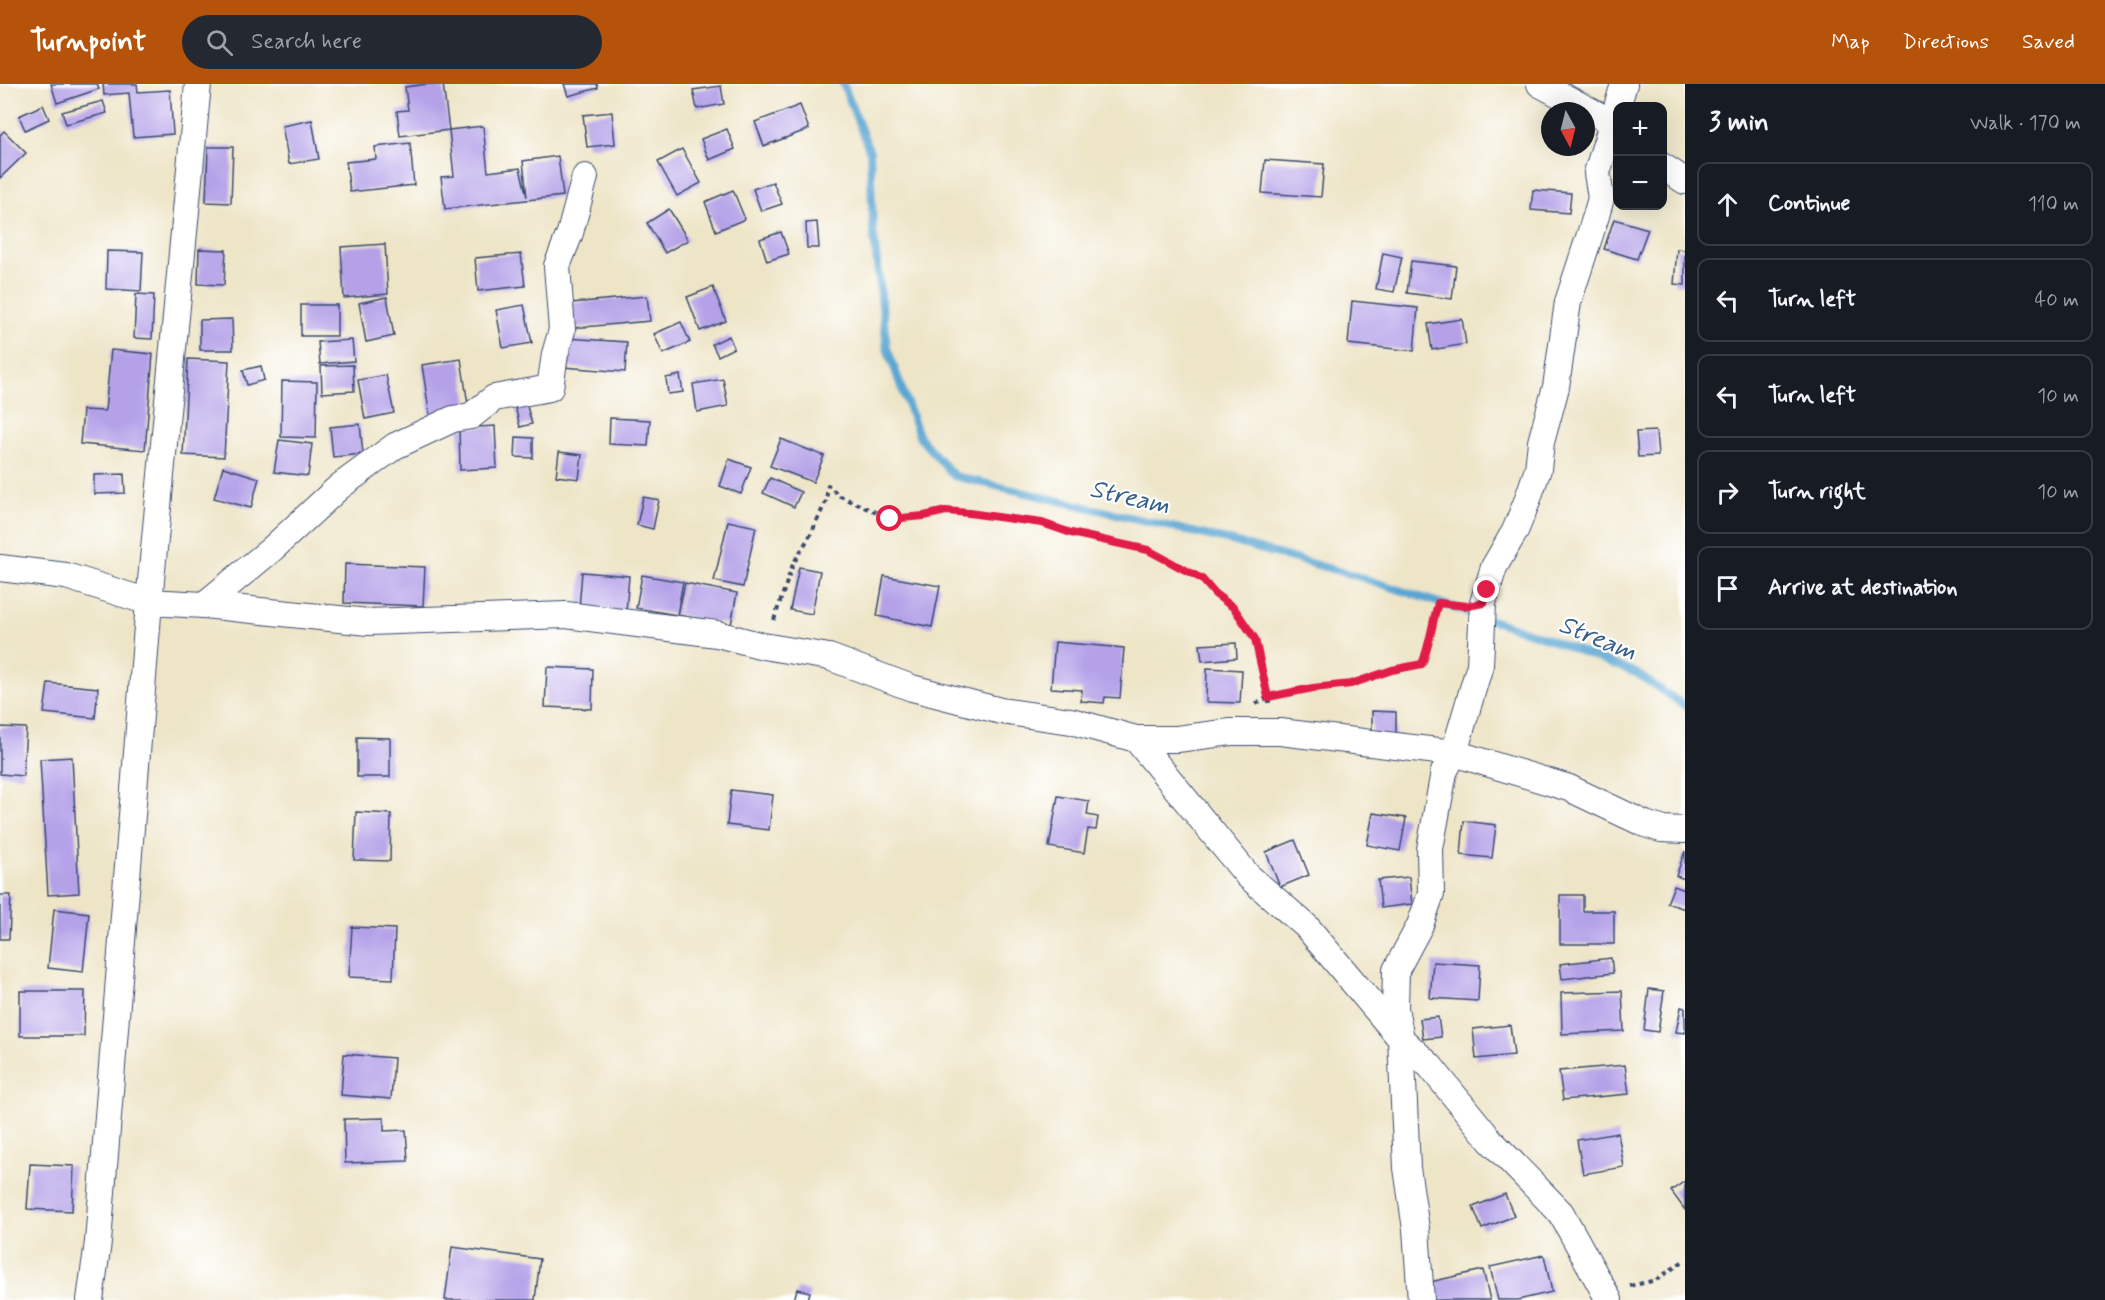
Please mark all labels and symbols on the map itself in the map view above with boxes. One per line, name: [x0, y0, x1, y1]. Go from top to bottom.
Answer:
north arrow: [1541, 102, 1595, 156]
water label: Stream: [1086, 472, 1173, 524]
route start: [876, 505, 902, 531]
route end: [1473, 576, 1499, 602]
water label: Stream: [1553, 608, 1641, 670]

